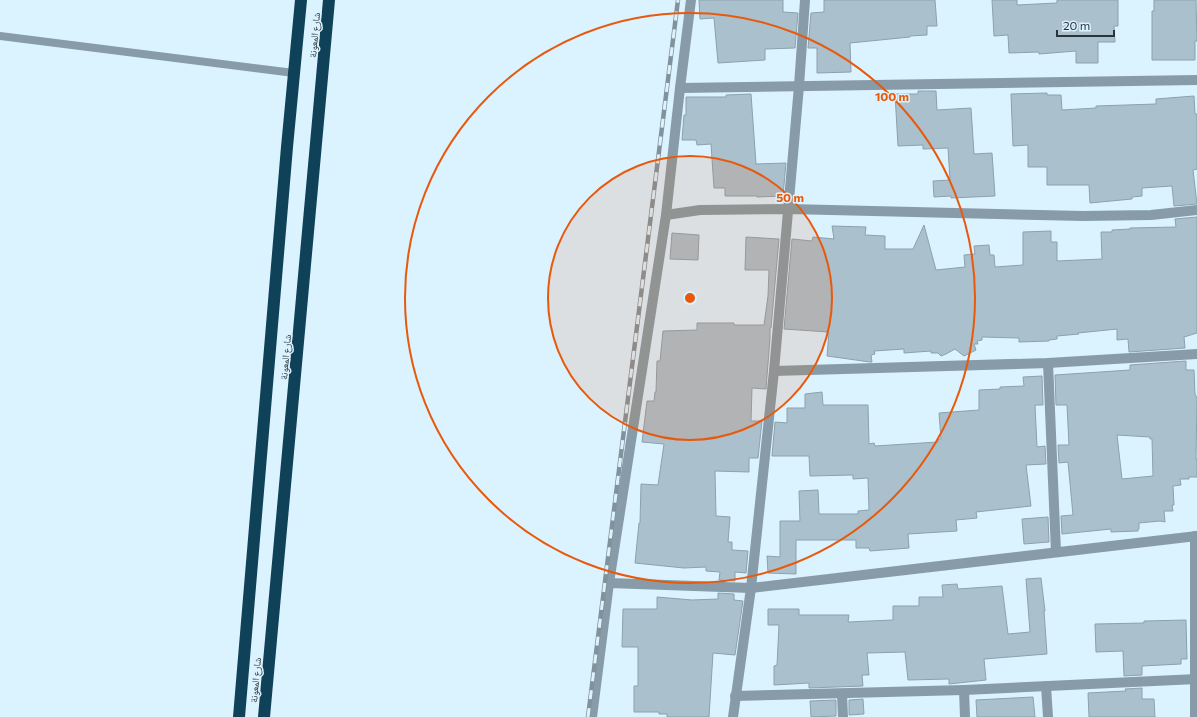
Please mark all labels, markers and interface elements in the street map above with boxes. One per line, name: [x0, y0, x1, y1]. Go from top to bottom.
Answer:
street label: شارع المعونة: [306, 11, 323, 58]
scale bar: [1057, 12, 1114, 38]
text: 20 m: [1063, 18, 1090, 32]
text: 100 m: [875, 89, 909, 103]
text: 50 m: [776, 190, 804, 204]
centre of rings: [683, 291, 697, 305]
street label: شارع المعونة: [277, 333, 294, 380]
street label: شارع المعونة: [247, 656, 264, 703]

